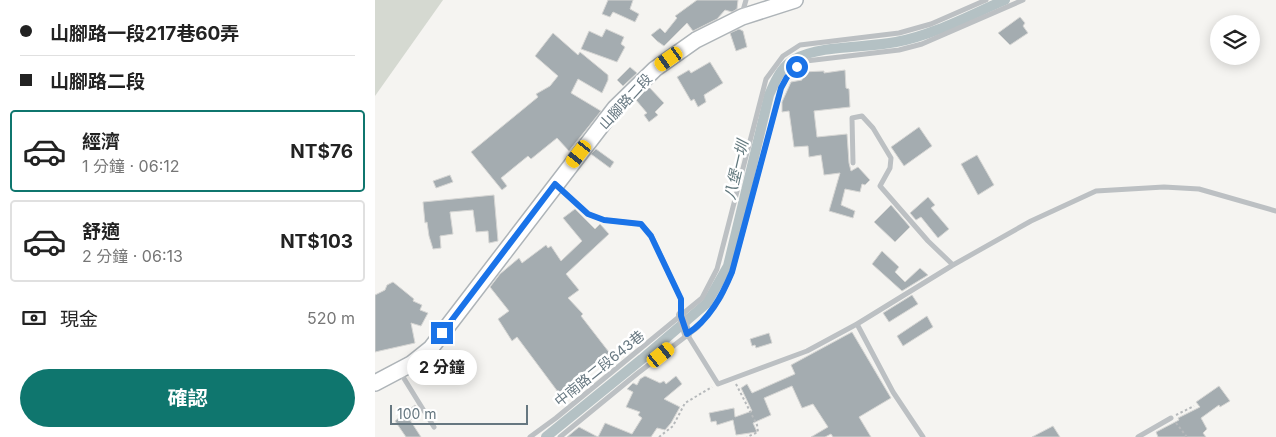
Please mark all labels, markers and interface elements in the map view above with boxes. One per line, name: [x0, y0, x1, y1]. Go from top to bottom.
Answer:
map controls: [1210, 15, 1260, 65]
button: layers: [1210, 15, 1260, 65]
text: 山腳路一段217巷60弄: [50, 22, 239, 45]
car: [652, 44, 685, 74]
route start: [786, 56, 808, 78]
text: 山腳路二段: [50, 70, 145, 93]
street label: 山腳路二段: [595, 70, 655, 132]
icon: car: [22, 129, 67, 174]
text: 經濟: [82, 130, 120, 153]
water label: 八堡一圳: [720, 137, 752, 201]
car: [563, 138, 594, 170]
text: NT$76: [290, 140, 353, 163]
text: 1 分鐘 · 06:12: [82, 156, 180, 176]
icon: car: [22, 219, 67, 264]
text: 舒適: [82, 220, 120, 243]
text: NT$103: [280, 230, 353, 253]
text: 2 分鐘 · 06:13: [82, 246, 183, 266]
icon: cash: [20, 304, 48, 332]
text: 現金: [60, 308, 98, 331]
text: 520 m: [307, 308, 355, 328]
route end: [431, 322, 453, 344]
street label: 中南路二段643巷: [551, 327, 647, 409]
car: [644, 340, 677, 370]
callout: 2 分鐘: [407, 350, 477, 386]
text: 2 分鐘: [419, 357, 465, 377]
button: 確認: [20, 369, 355, 427]
scale bar: [390, 402, 527, 425]
text: 100 m: [397, 405, 437, 422]

